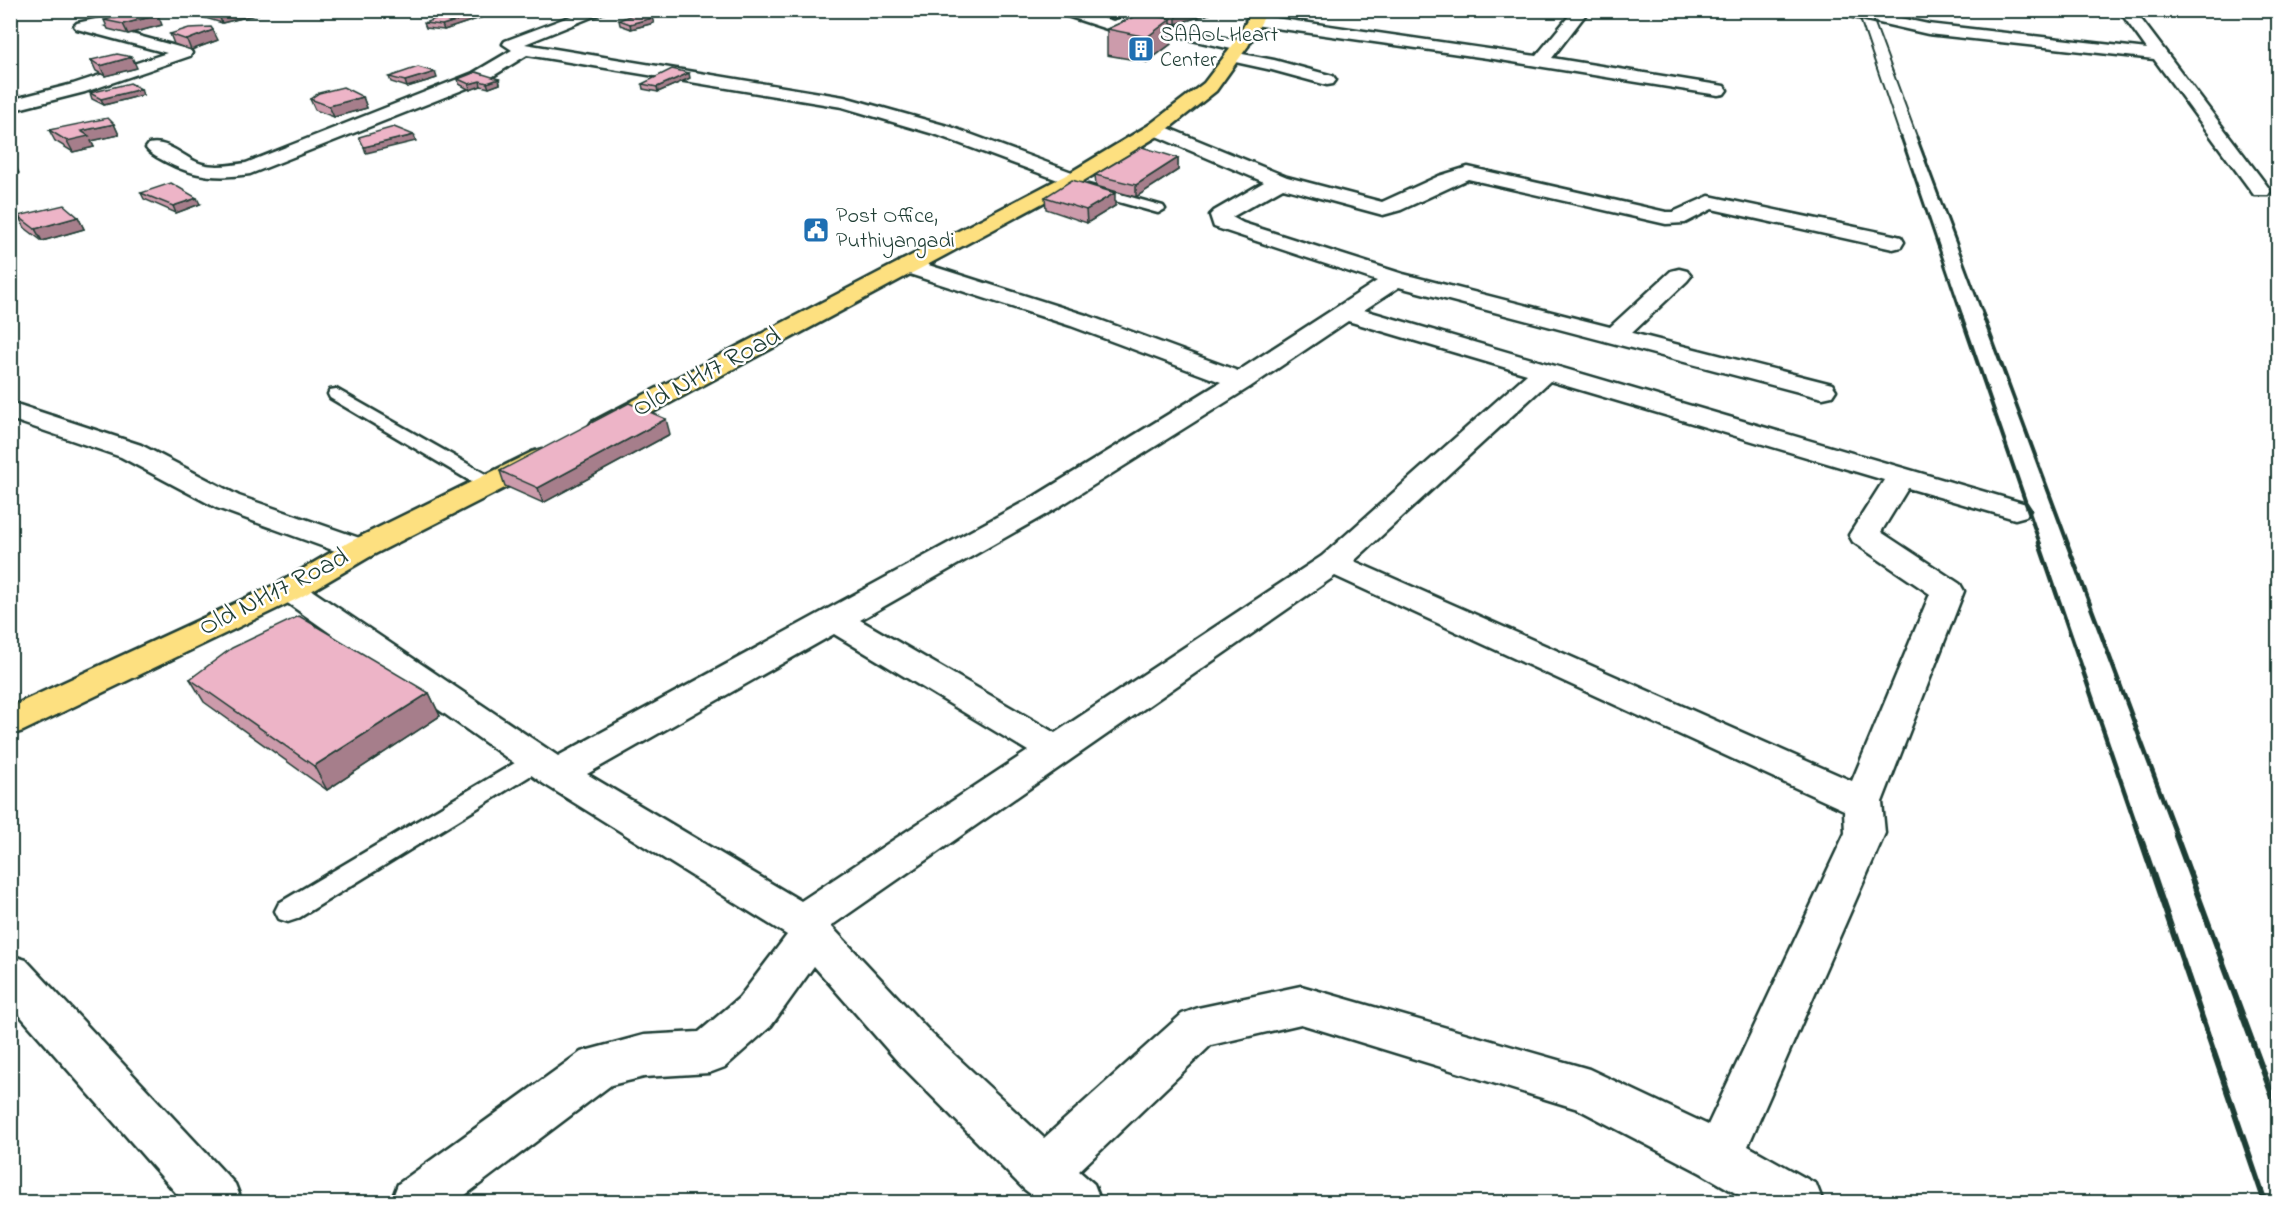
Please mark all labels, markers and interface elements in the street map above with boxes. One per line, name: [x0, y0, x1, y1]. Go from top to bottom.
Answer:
place label: SAAOL Heart Center: [1160, 20, 1279, 77]
building icon: SAAOL Heart Center: [1126, 34, 1156, 64]
place label: Post Office, Puthiyangadi: [836, 201, 955, 259]
public building icon: Post Office, Puthiyangadi: [801, 215, 831, 245]
street label: Old NH17 Road: [626, 317, 788, 429]
street label: Old NH17 Road: [192, 539, 356, 647]

